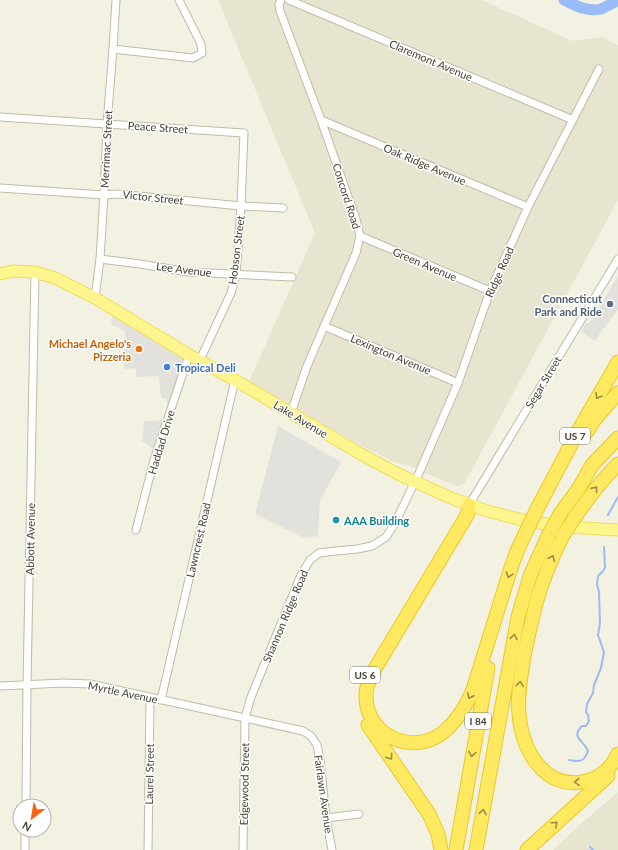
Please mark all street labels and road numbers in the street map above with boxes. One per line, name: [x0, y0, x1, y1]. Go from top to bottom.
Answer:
street label: Claremont Avenue: [387, 37, 475, 83]
street label: Merrimac Street: [97, 110, 115, 188]
street label: Peace Street: [127, 118, 189, 136]
street label: Oak Ridge Avenue: [382, 141, 468, 187]
street label: Concord Road: [330, 162, 364, 230]
street label: Victor Street: [122, 187, 184, 207]
street label: Hobson Street: [225, 215, 247, 285]
street label: Green Avenue: [391, 245, 459, 283]
street label: Ridge Road: [482, 245, 516, 299]
street label: Lee Avenue: [156, 259, 213, 279]
street label: Lexington Avenue: [349, 331, 433, 377]
street label: Segar Street: [522, 354, 564, 410]
street label: Lake Avenue: [271, 398, 331, 440]
street label: Haddad Drive: [145, 408, 177, 476]
road number: US 7: [560, 428, 590, 444]
street label: Lawncrest Road: [183, 501, 213, 579]
street label: Abbott Avenue: [23, 503, 37, 575]
street label: Shannon Ridge Road: [260, 568, 310, 664]
road number: US 6: [350, 667, 380, 683]
street label: Myrtle Avenue: [87, 678, 159, 706]
road number: I 84: [465, 713, 491, 729]
street label: Laurel Street: [142, 743, 156, 805]
street label: Edgewood Street: [237, 743, 251, 825]
street label: Fairlawn Avenue: [312, 754, 336, 834]

